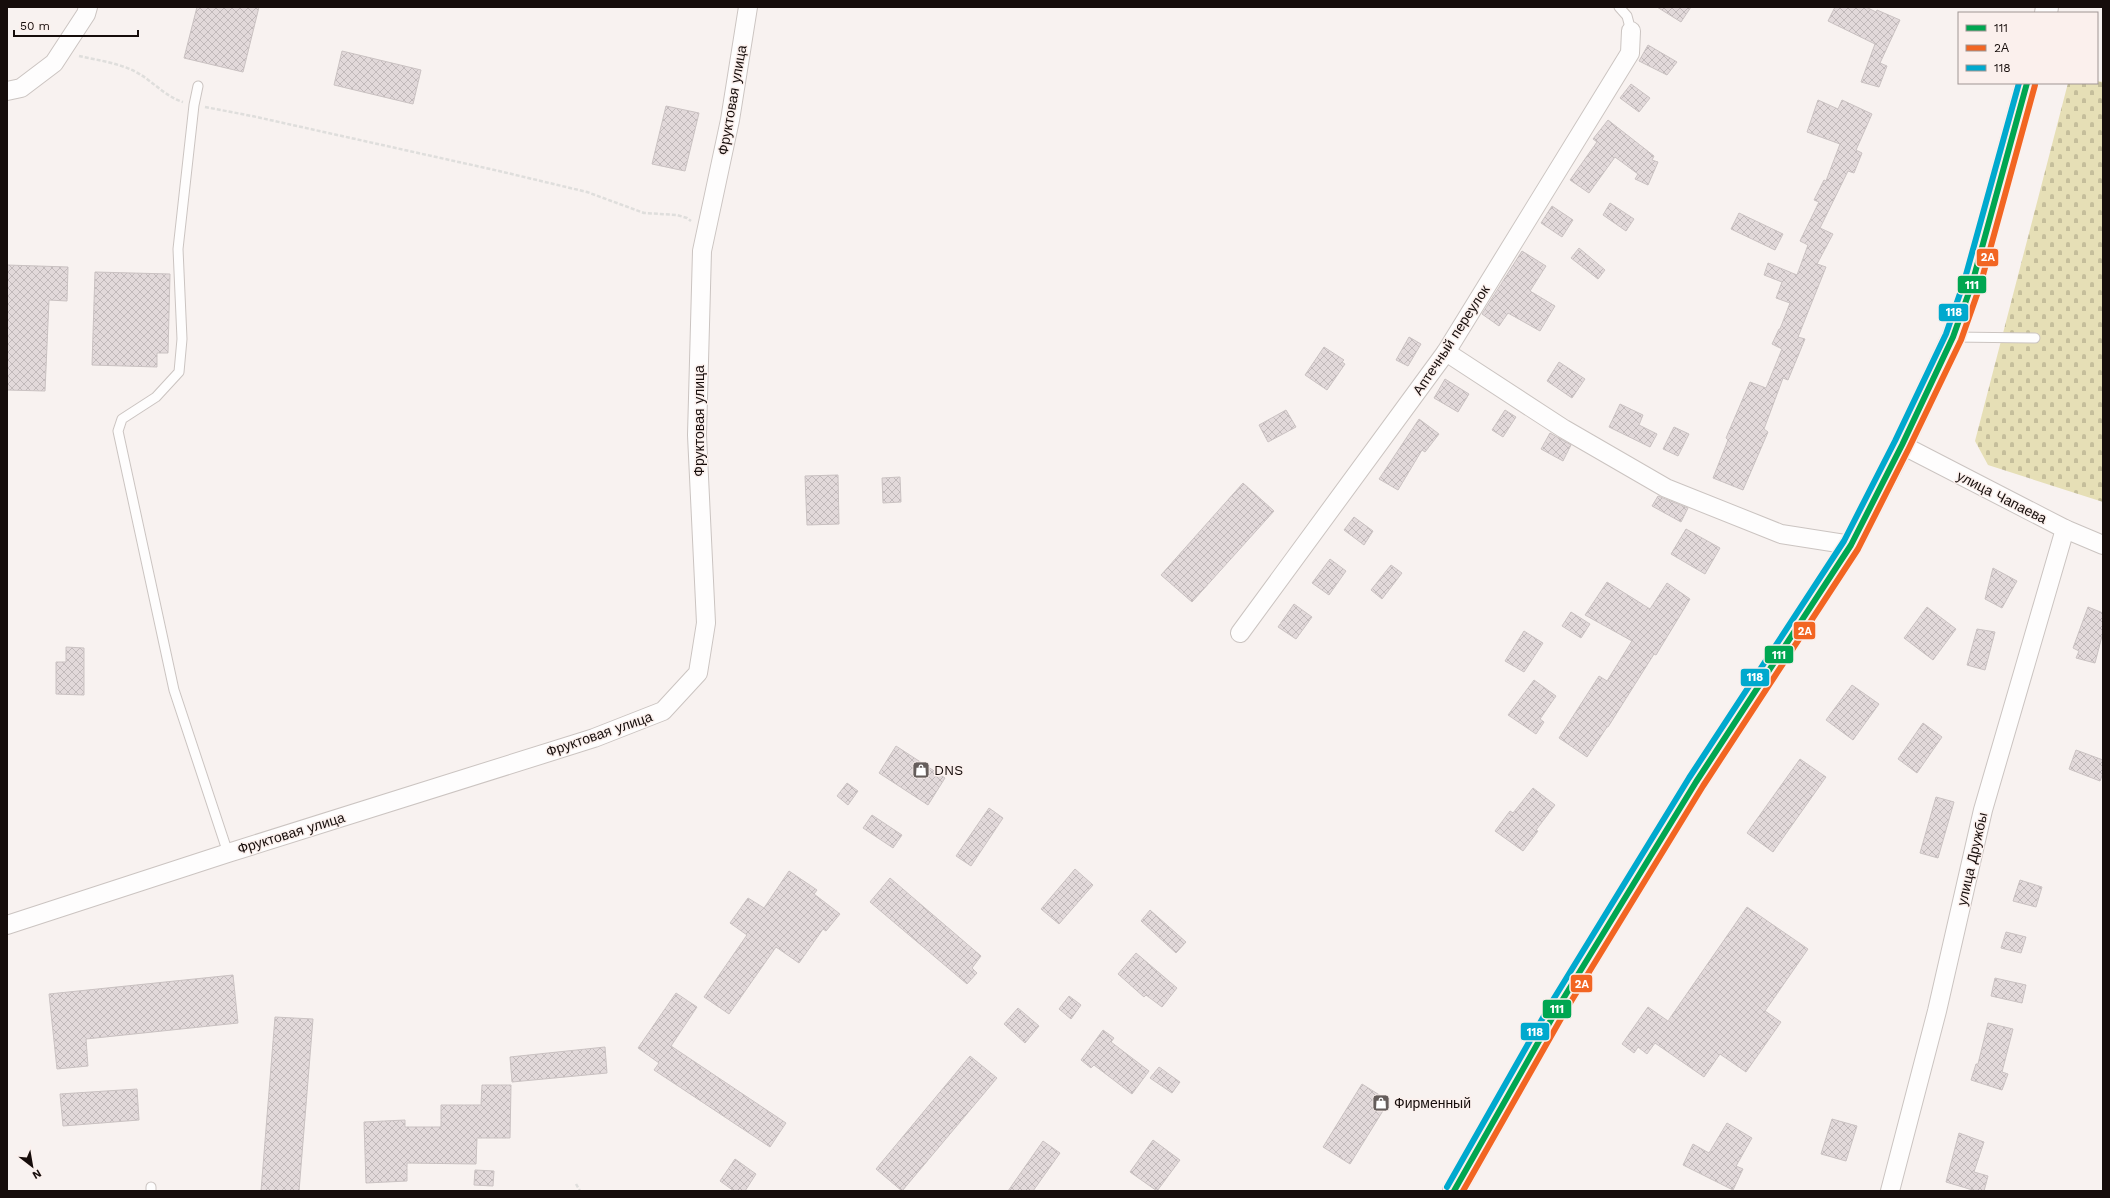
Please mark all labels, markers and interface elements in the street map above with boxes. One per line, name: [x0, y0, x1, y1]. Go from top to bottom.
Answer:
scale bar: [14, 12, 138, 38]
legend: [1958, 12, 2098, 84]
text: 50 m: [20, 19, 50, 33]
text: 111: [1994, 21, 2008, 35]
text: 2А: [1994, 41, 2009, 55]
street label: Фруктовая улица: [714, 44, 750, 156]
text: 118: [1994, 61, 2011, 75]
line badge: 2А: [1976, 248, 1999, 267]
text: 2А: [1981, 251, 1995, 264]
line badge: 111: [1957, 275, 1987, 294]
text: 111: [1965, 279, 1979, 292]
street label: Аптечный переулок: [1409, 281, 1493, 398]
line badge: 118: [1938, 303, 1969, 322]
text: 118: [1946, 306, 1962, 319]
street label: Фруктовая улица: [691, 365, 707, 477]
street label: улица Чапаева: [1954, 467, 2050, 527]
line badge: 2А: [1793, 621, 1816, 640]
text: 2А: [1798, 625, 1812, 638]
line badge: 111: [1764, 645, 1794, 664]
text: 111: [1772, 649, 1786, 662]
line badge: 118: [1740, 668, 1770, 687]
text: 118: [1747, 671, 1763, 684]
street label: Фруктовая улица: [544, 708, 655, 760]
shop icon: DNS: [911, 760, 931, 780]
place label: DNS: [934, 762, 963, 778]
street label: Фруктовая улица: [235, 809, 347, 857]
street label: улица Дружбы: [1954, 811, 1990, 907]
line badge: 2А: [1570, 974, 1593, 993]
text: 2А: [1575, 978, 1589, 991]
line badge: 111: [1542, 999, 1572, 1019]
text: 111: [1550, 1003, 1564, 1016]
line badge: 118: [1520, 1022, 1550, 1041]
text: 118: [1527, 1026, 1543, 1039]
shop icon: Фирменный: [1371, 1093, 1391, 1113]
place label: Фирменный: [1394, 1095, 1471, 1111]
north arrow: [12, 1146, 52, 1186]
text: N: [30, 1166, 44, 1182]

